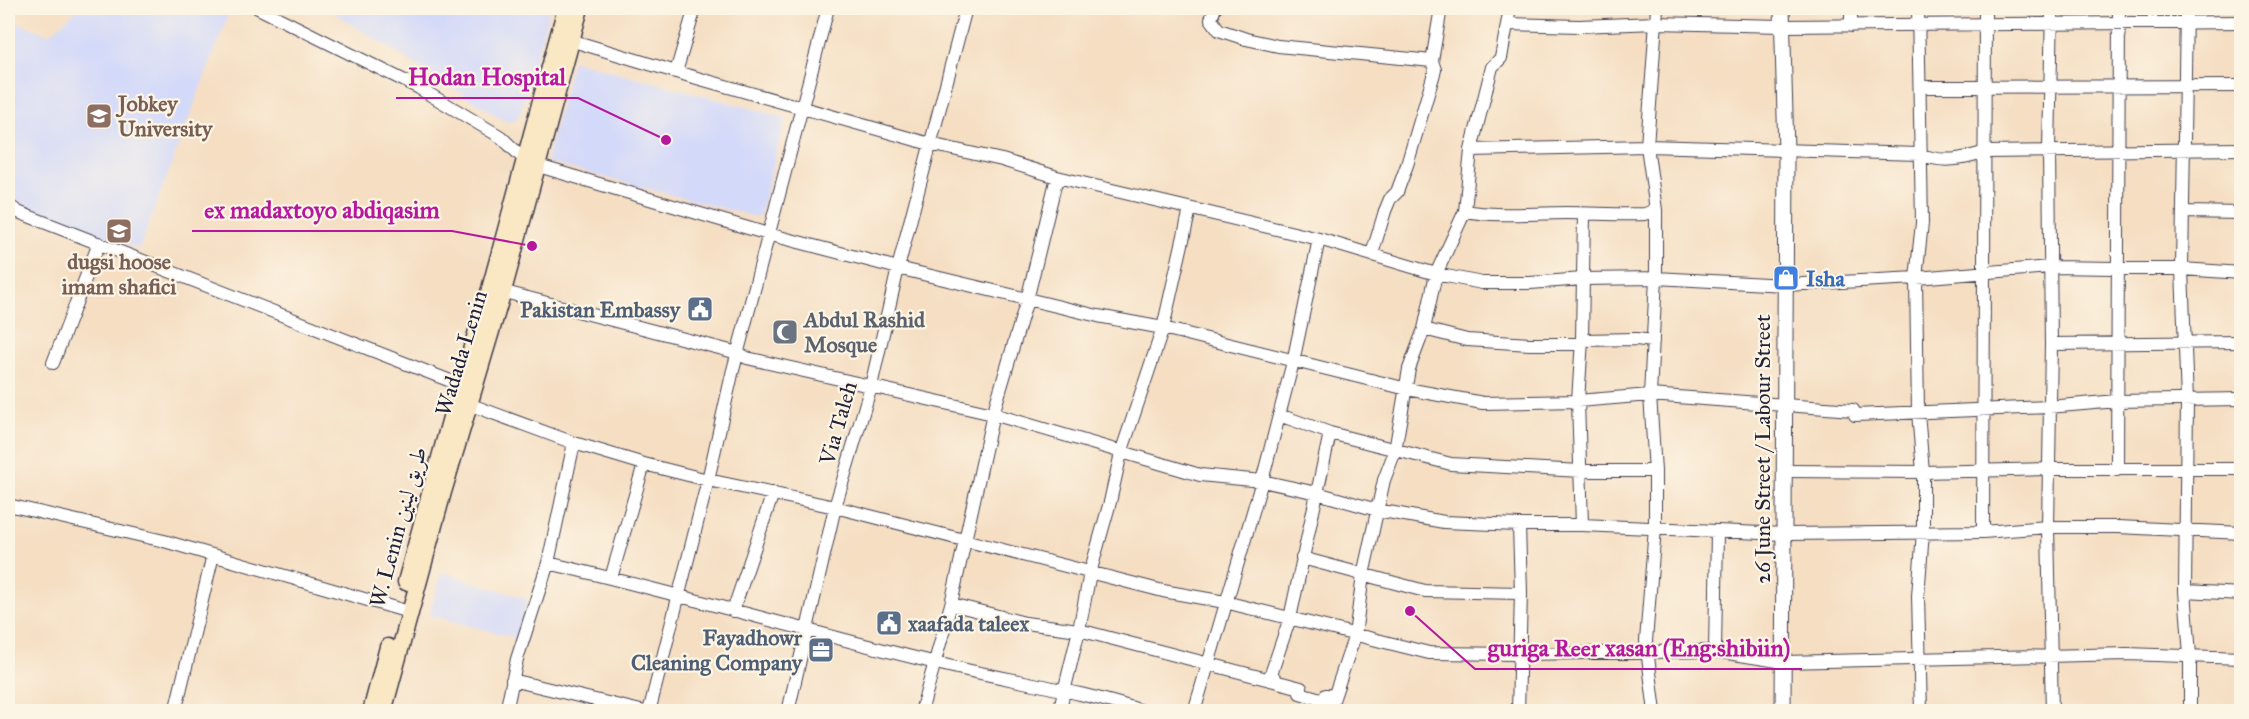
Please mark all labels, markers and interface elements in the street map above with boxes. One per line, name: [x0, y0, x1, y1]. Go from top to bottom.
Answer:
callout: Hodan Hospital: [396, 56, 578, 98]
text: Hodan Hospital: [408, 62, 567, 92]
place label: Jobkey University: [115, 90, 214, 142]
school or university icon: Jobkey University: [84, 101, 114, 131]
callout: ex madaxtoyo abdiqasim: [192, 189, 452, 231]
text: ex madaxtoyo abdiqasim: [204, 195, 441, 225]
school or university icon: dugsi hoose imam shafici: [104, 216, 134, 246]
place label: dugsi hoose imam shafici: [62, 248, 177, 300]
shop icon: Isha: [1771, 263, 1801, 293]
place label: Isha: [1806, 265, 1845, 292]
street label: Wadada Lenin: [429, 287, 493, 419]
public building icon: Pakistan Embassy: [685, 294, 715, 324]
place label: Pakistan Embassy: [520, 296, 682, 323]
place label: Abdul Rashid Mosque: [802, 306, 926, 358]
street label: 26 June Street / Labour Street: [1749, 314, 1776, 584]
mosque icon: Abdul Rashid Mosque: [770, 317, 800, 347]
street label: Via Taleh: [813, 378, 863, 469]
street label: W. Lenin طريق لينين: [364, 444, 433, 611]
public building icon: xaafada taleex: [874, 608, 904, 638]
place label: xaafada taleex: [907, 610, 1029, 637]
place label: Fayadhowr Cleaning Company: [631, 624, 804, 676]
callout: guriga Reer xasan (Eng:shibiin): [1475, 627, 1802, 669]
text: guriga Reer xasan (Eng:shibiin): [1488, 633, 1790, 663]
office icon: Fayadhowr Cleaning Company: [806, 635, 836, 665]

